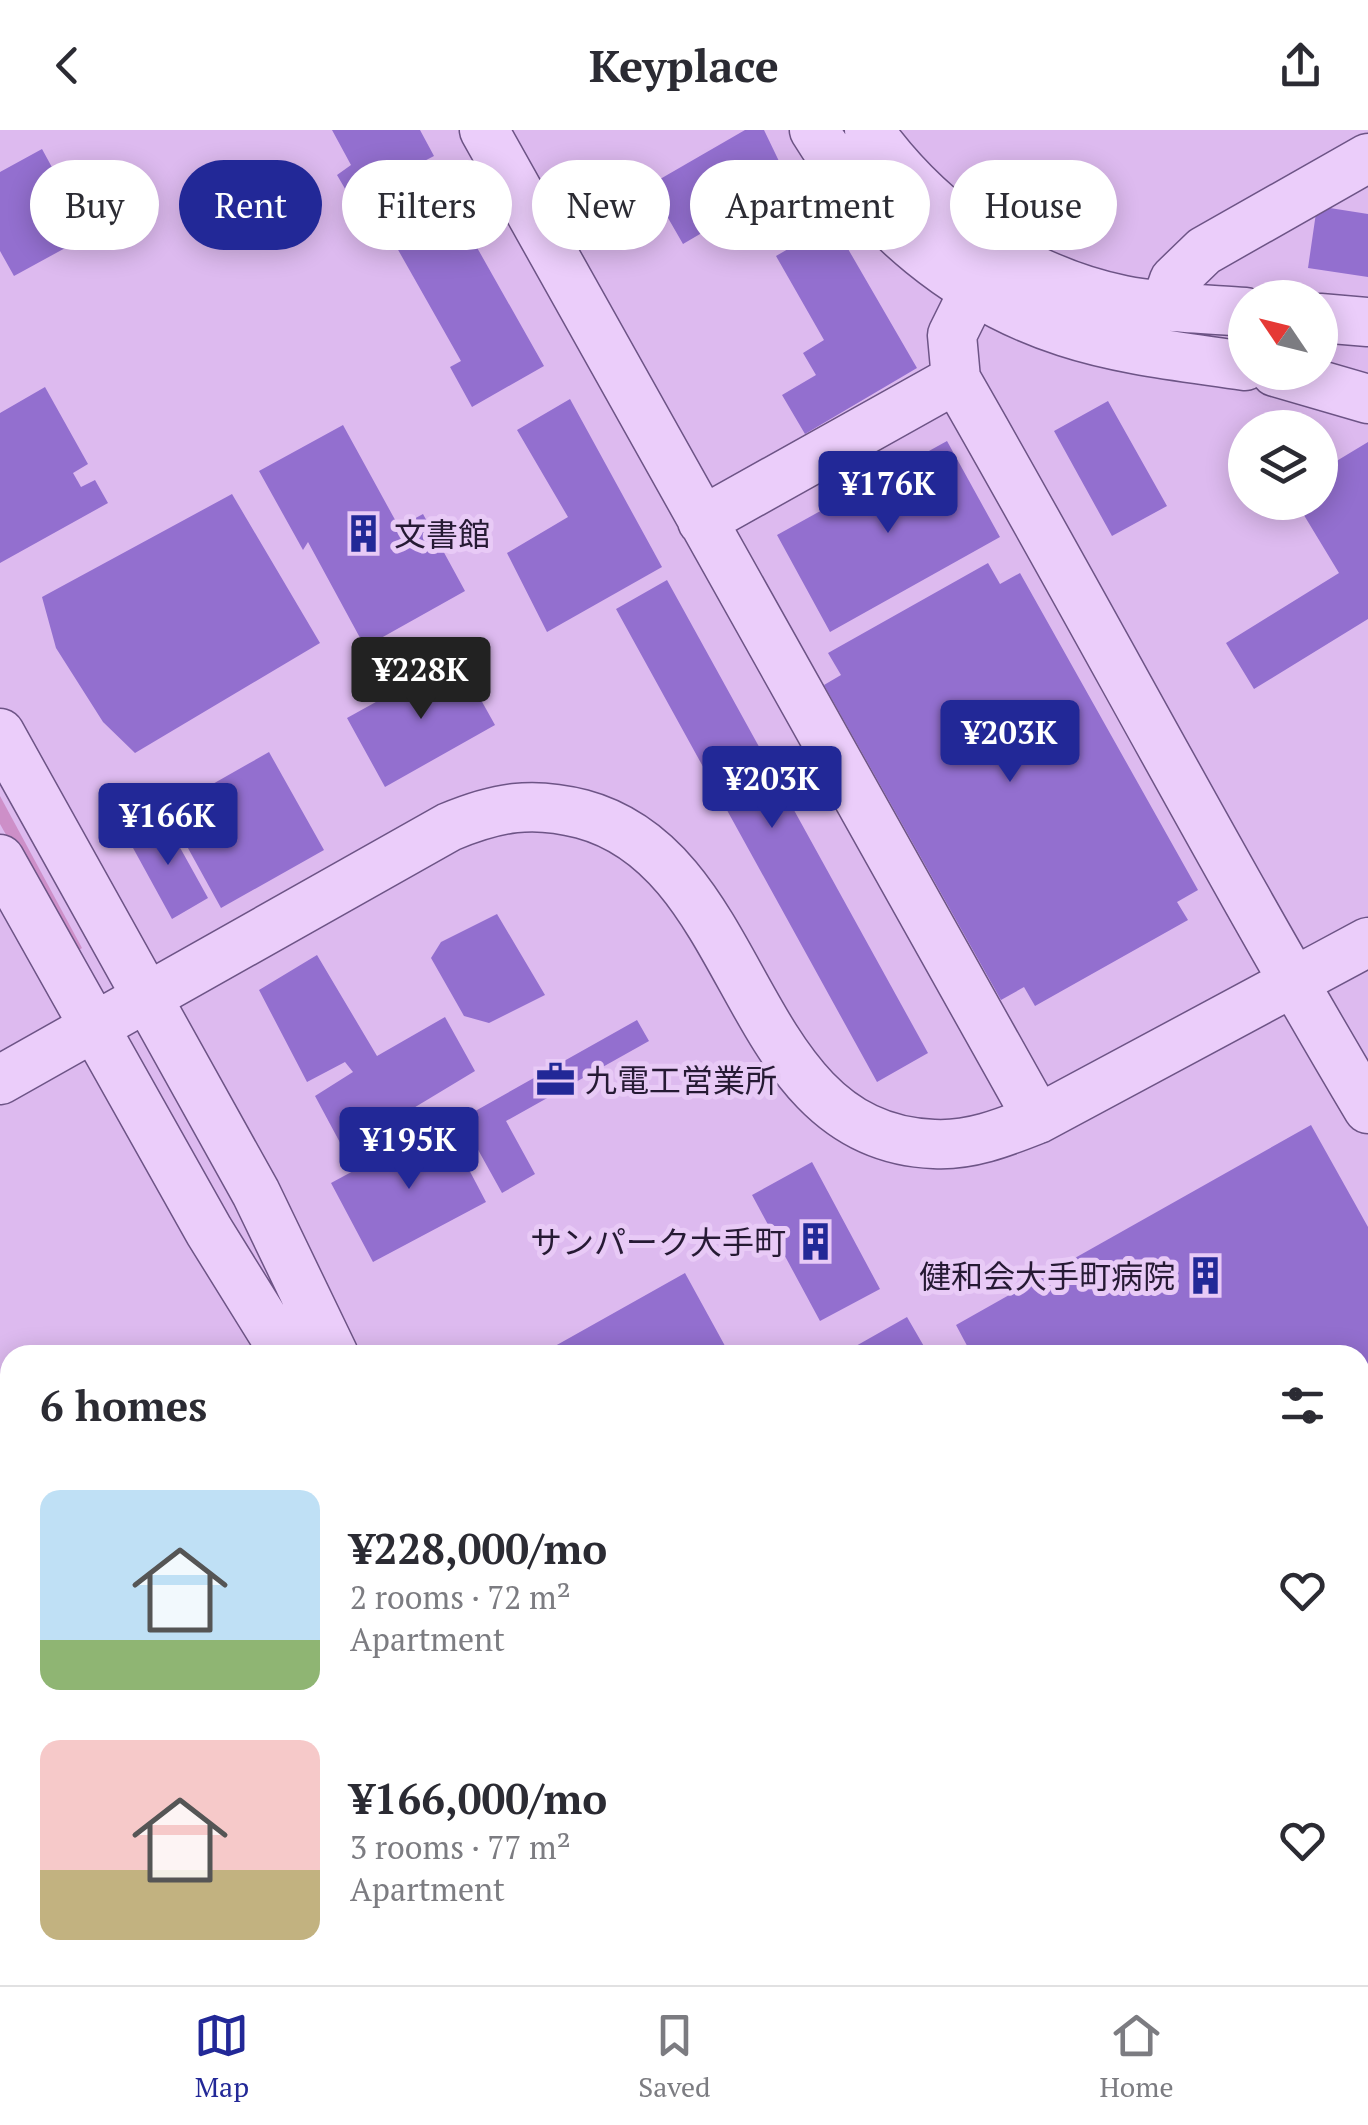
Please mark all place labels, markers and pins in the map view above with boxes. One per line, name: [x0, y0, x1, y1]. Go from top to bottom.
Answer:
pin: ¥176K: [818, 451, 958, 536]
building icon: 文書館: [343, 513, 385, 555]
place label: 文書館: [394, 513, 490, 555]
pin: ¥228K: [351, 637, 491, 722]
pin: ¥203K: [940, 700, 1080, 785]
pin: ¥203K: [702, 746, 842, 831]
pin: ¥166K: [98, 783, 238, 868]
office icon: 九電工営業所: [534, 1059, 576, 1101]
place label: 九電工営業所: [585, 1059, 777, 1101]
pin: ¥195K: [339, 1107, 479, 1192]
place label: サンパーク大手町: [530, 1221, 786, 1263]
building icon: サンパーク大手町: [795, 1221, 837, 1263]
place label: 健和会大手町病院: [919, 1255, 1175, 1297]
building icon: 健和会大手町病院: [1184, 1255, 1226, 1297]

